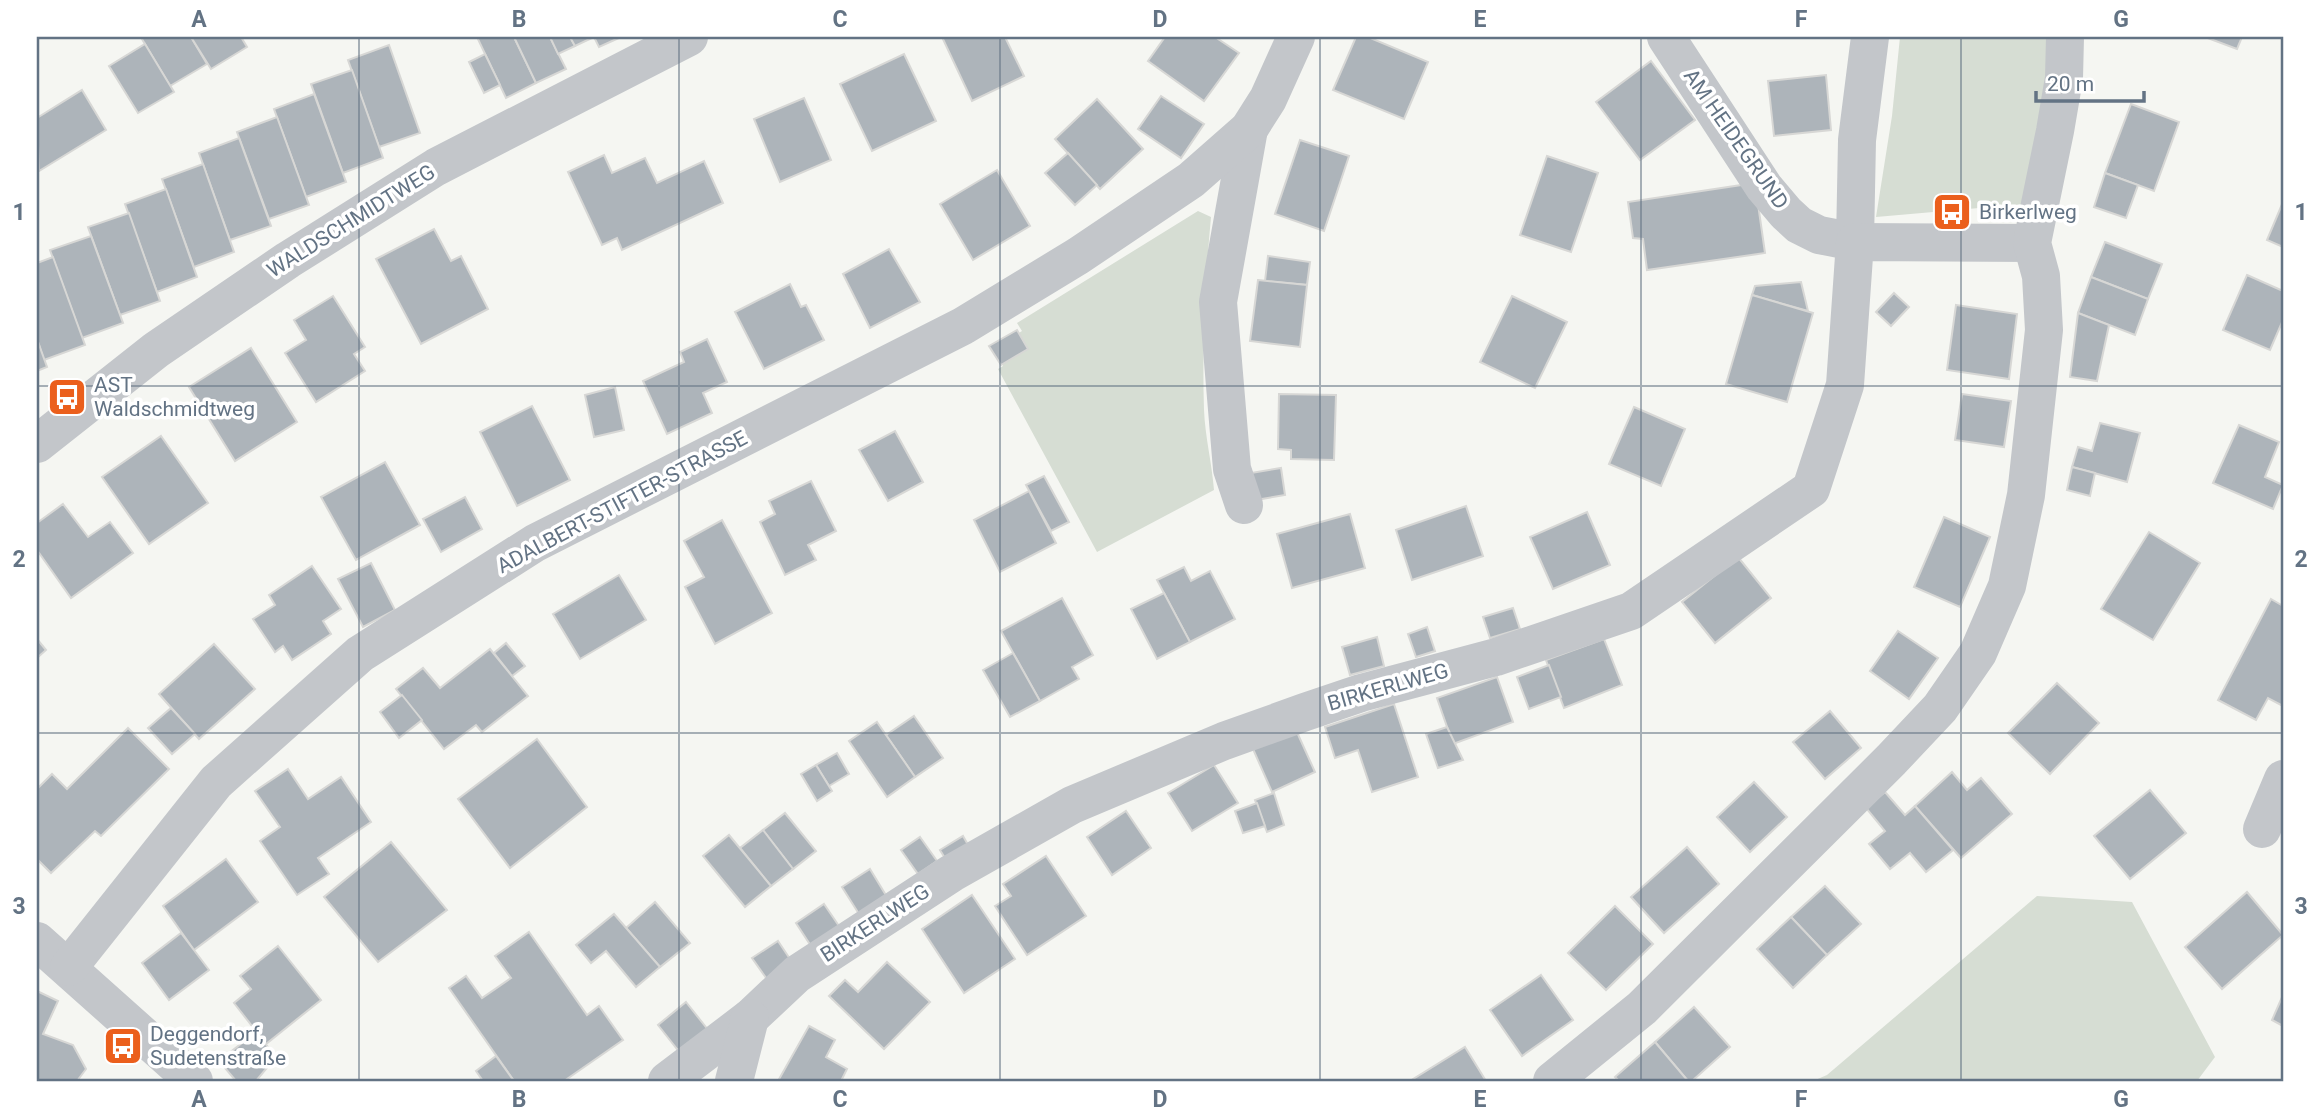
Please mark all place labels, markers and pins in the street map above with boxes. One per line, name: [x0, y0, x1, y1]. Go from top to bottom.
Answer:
bus stop icon: Birkerlweg: [1931, 191, 1973, 233]
place label: Birkerlweg: [1979, 200, 2077, 224]
place label: AST Waldschmidtweg: [94, 373, 255, 421]
bus stop icon: AST Waldschmidtweg: [46, 376, 88, 418]
place label: Deggendorf, Sudetenstraße: [150, 1022, 286, 1070]
bus stop icon: Deggendorf, Sudetenstraße: [102, 1025, 144, 1067]

